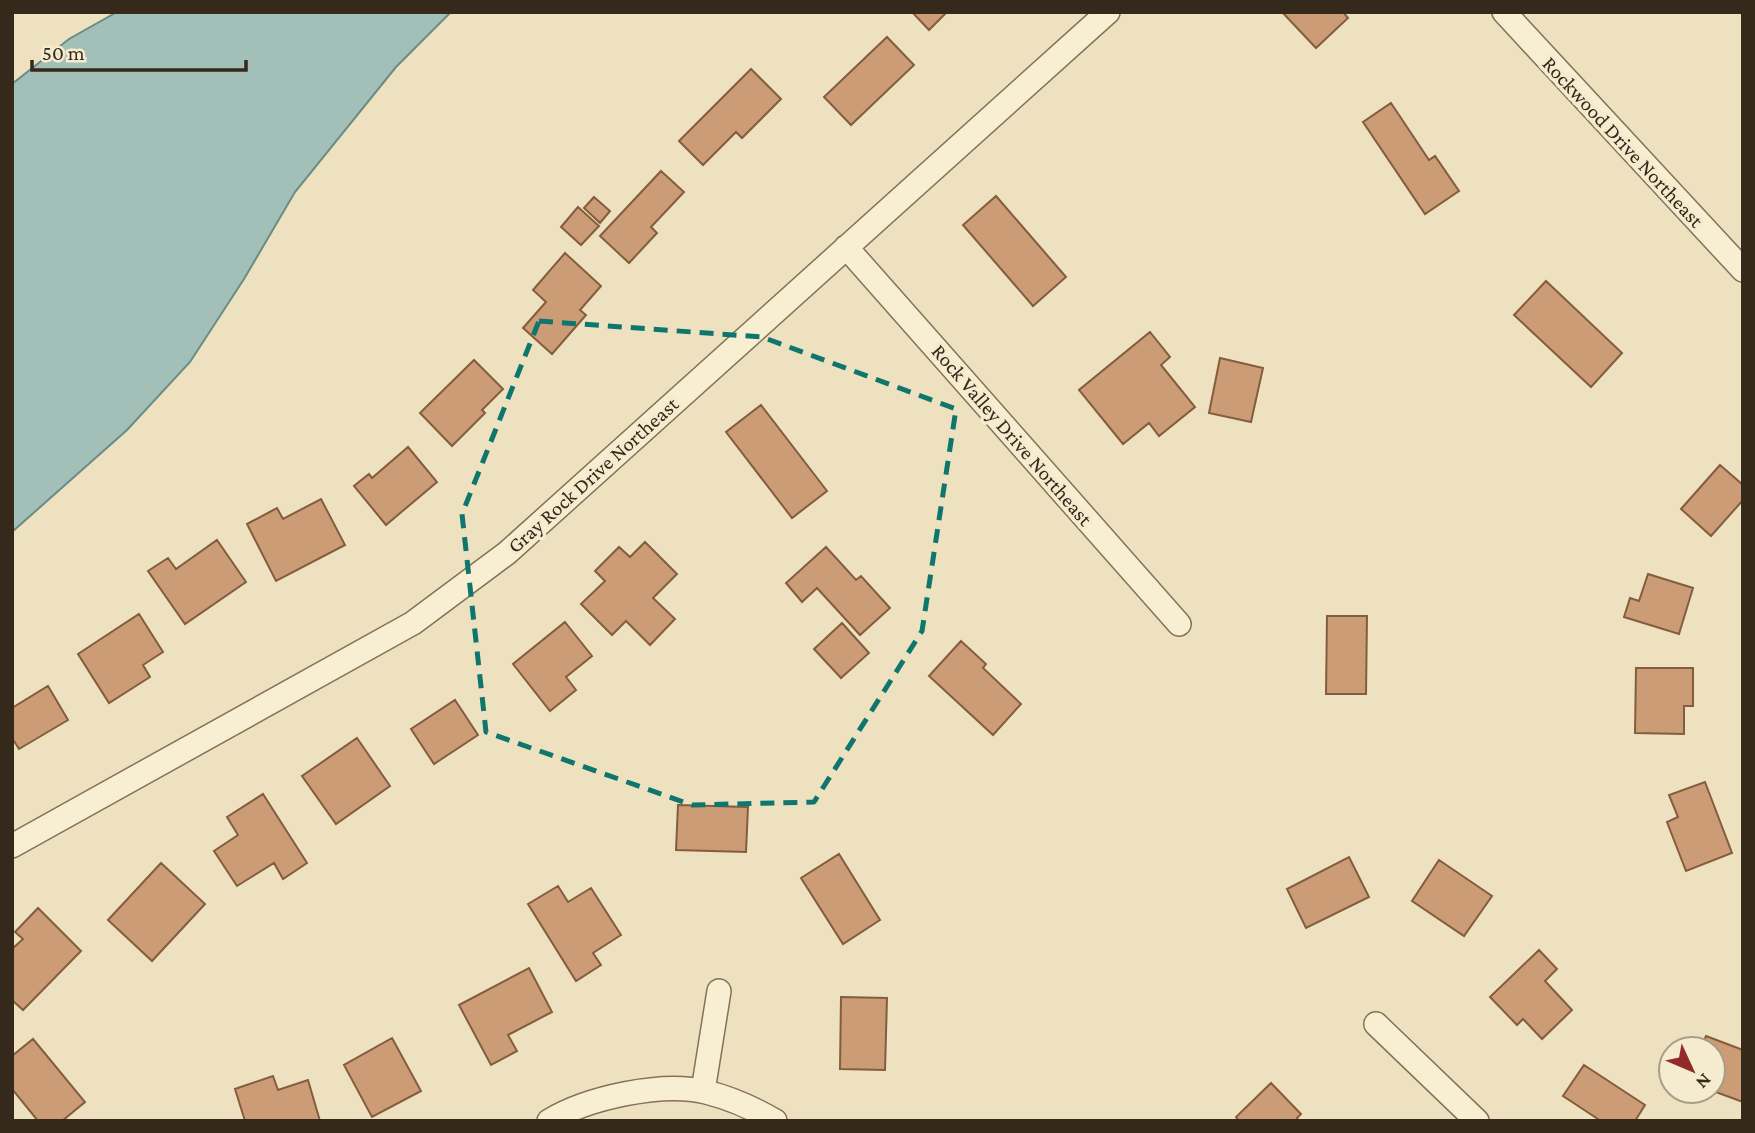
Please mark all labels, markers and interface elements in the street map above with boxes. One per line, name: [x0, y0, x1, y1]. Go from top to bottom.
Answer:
scale bar: [32, 28, 245, 72]
text: 50 m: [42, 41, 85, 65]
street label: Rockwood Drive Northeast: [1538, 52, 1709, 233]
street label: Rock Valley Drive Northeast: [927, 339, 1098, 531]
street label: Gray Rock Drive Northeast: [503, 391, 684, 558]
north arrow: [1657, 1035, 1727, 1105]
text: N: [1692, 1070, 1716, 1093]

